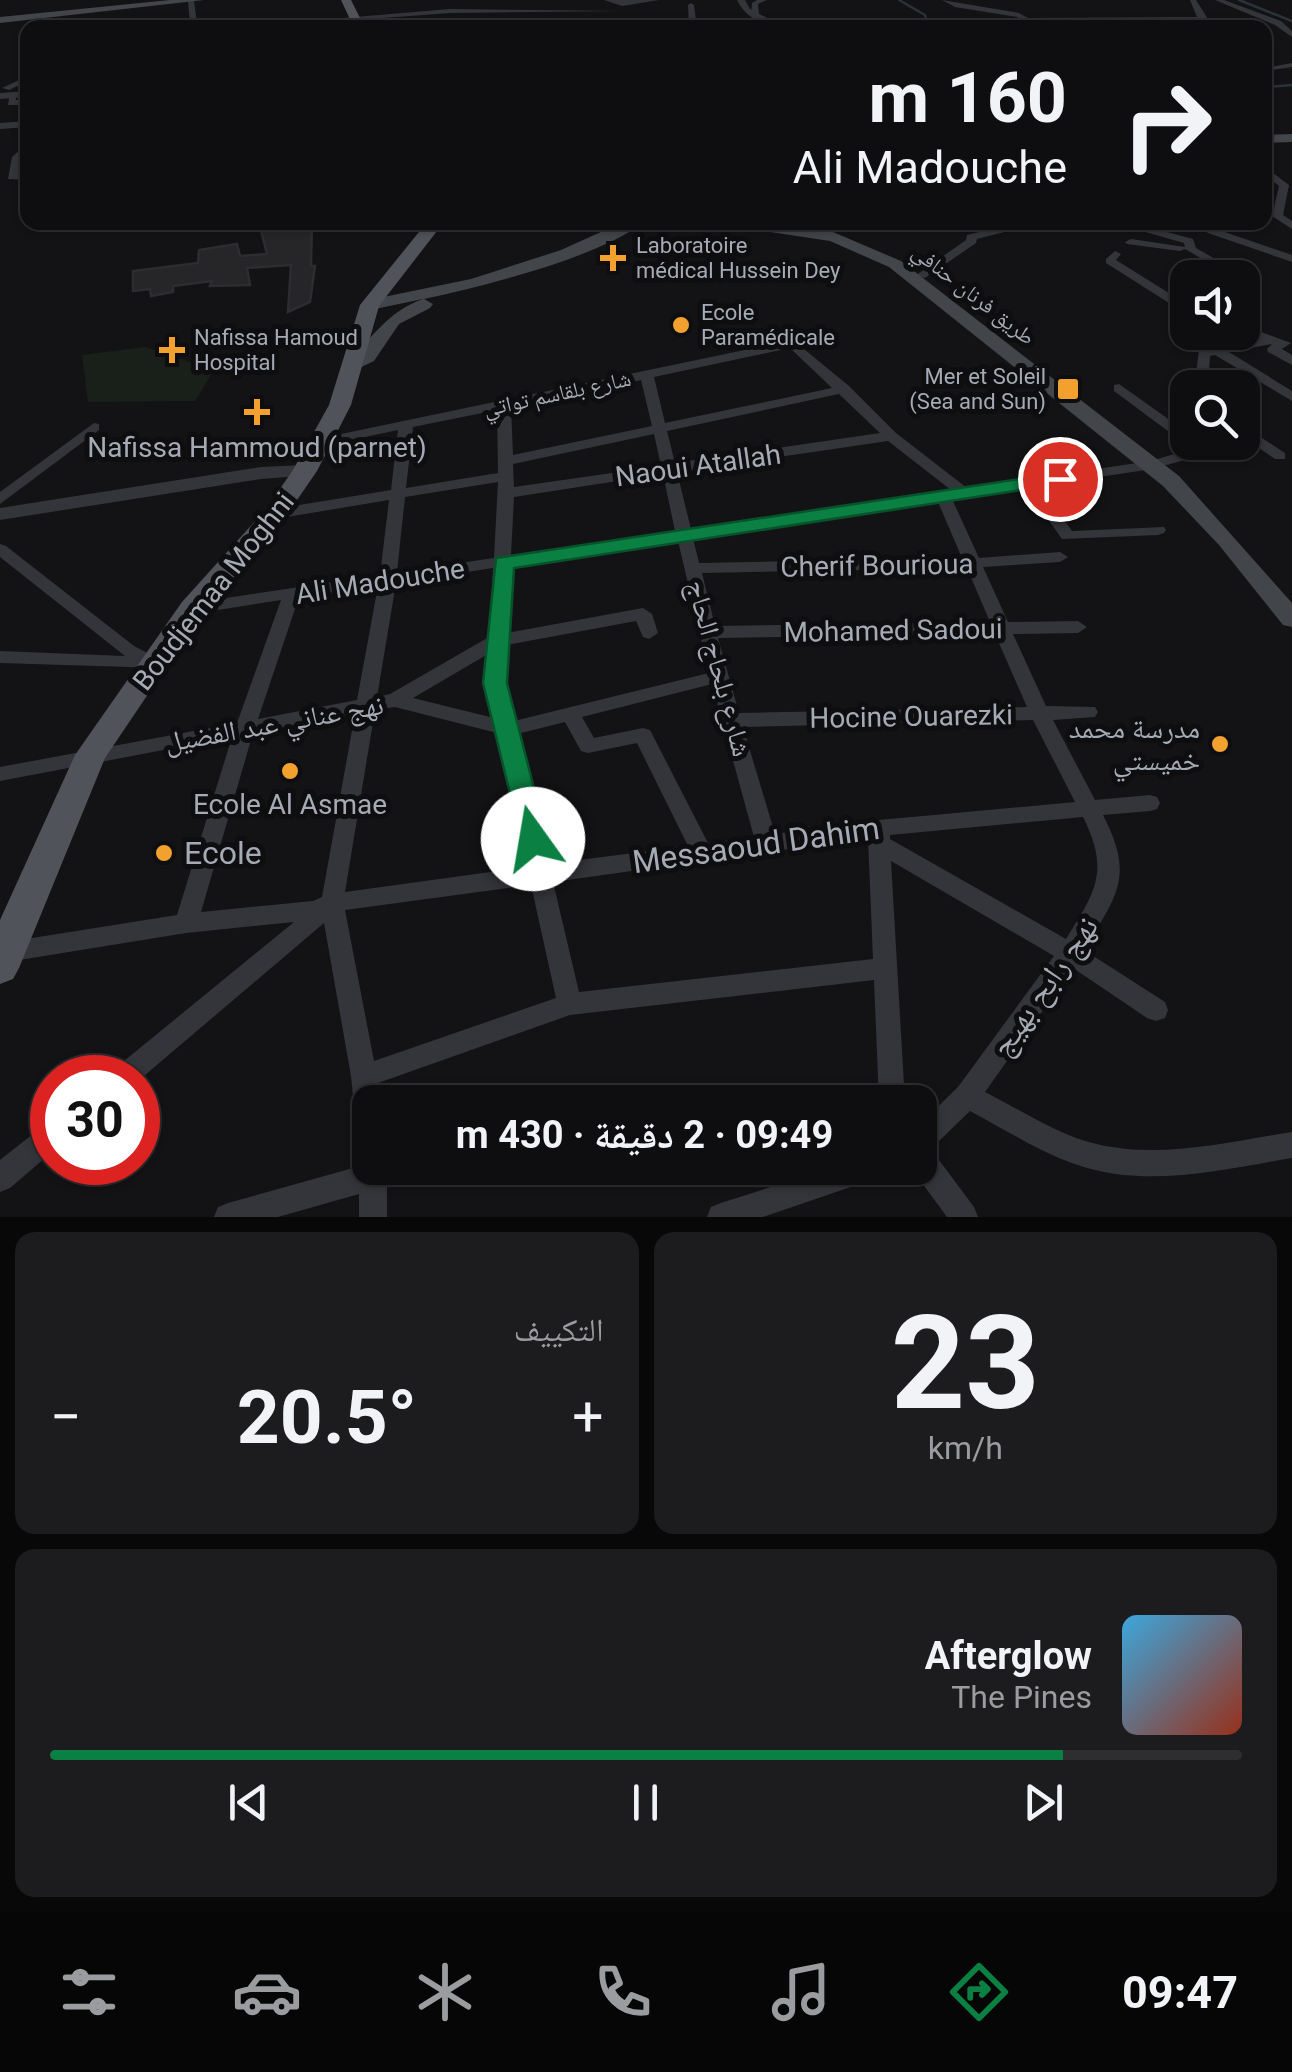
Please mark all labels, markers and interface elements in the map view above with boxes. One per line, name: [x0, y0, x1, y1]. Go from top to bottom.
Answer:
text: 160 m: [868, 57, 1067, 139]
icon: right: [1102, 60, 1232, 190]
text: Ali Madouche: [793, 141, 1067, 194]
place label: Laboratoire médical Hussein Dey: [636, 233, 841, 283]
street label: طريق فرنان حنافي: [904, 239, 1040, 354]
marker: Laboratoire médical Hussein Dey: [600, 245, 626, 271]
map controls: [1170, 260, 1260, 460]
button: sound: [1170, 260, 1260, 350]
place label: Ecole Paramédicale: [701, 300, 835, 350]
marker: Ecole Paramédicale: [670, 314, 692, 336]
place label: Nafissa Hamoud Hospital: [194, 325, 358, 375]
marker: Nafissa Hamoud Hospital: [159, 337, 185, 363]
place label: Mer et Soleil (Sea and Sun): [909, 364, 1046, 415]
street label: شارع بلقاسم تواتي: [481, 366, 634, 426]
button: search: [1170, 370, 1260, 460]
marker: Mer et Soleil (Sea and Sun): [1055, 376, 1081, 402]
marker: Nafissa Hammoud (parnet): [244, 399, 270, 425]
place label: Nafissa Hammoud (parnet): [87, 431, 427, 464]
pin: [1018, 437, 1103, 522]
street label: Naoui Atallah: [613, 438, 783, 493]
icon: arrive: [1033, 452, 1088, 507]
street label: Boudjemaa Moghni: [126, 486, 301, 697]
street label: Cherif Bourioua: [780, 547, 974, 584]
street label: Ali Madouche: [293, 552, 467, 611]
street label: شارع بلحاج الحاج: [679, 576, 759, 760]
street label: Mohamed Sadoui: [783, 612, 1003, 649]
street label: نهج عناني عبد الفضيل: [162, 688, 387, 765]
street label: Hocine Ouarezki: [809, 698, 1013, 735]
place label: مدرسة محمد خميستي: [1069, 712, 1200, 783]
marker: مدرسة محمد خميستي: [1209, 733, 1231, 755]
marker: Ecole Al Asmae: [279, 760, 301, 782]
position arrow: [481, 787, 585, 891]
place label: Ecole Al Asmae: [193, 788, 387, 821]
street label: Messaoud Dahim: [630, 809, 882, 881]
place label: Ecole: [184, 834, 262, 872]
marker: Ecole: [153, 842, 175, 864]
street label: نهج رابح بهيج: [982, 909, 1107, 1064]
speed limit sign: 30: [30, 1055, 160, 1185]
text: 09:49 · 2 دقيقة · 430 m: [456, 1113, 833, 1157]
text: 23: [891, 1287, 1040, 1440]
text: التكييف: [514, 1311, 604, 1349]
text: 20.5°: [237, 1373, 417, 1461]
text: −: [50, 1385, 81, 1449]
text: +: [572, 1385, 604, 1449]
text: km/h: [928, 1429, 1003, 1467]
text: Afterglow: [925, 1634, 1092, 1678]
text: The Pines: [951, 1678, 1092, 1716]
icon: previous: [221, 1775, 276, 1830]
icon: pause: [618, 1775, 673, 1830]
icon: next: [1016, 1775, 1071, 1830]
icon: filters: [54, 1957, 124, 2027]
icon: car: [232, 1957, 302, 2027]
icon: climate: [410, 1957, 480, 2027]
icon: phone: [588, 1957, 658, 2027]
icon: music: [766, 1957, 836, 2027]
icon: directions: [944, 1957, 1014, 2027]
text: 09:47: [1122, 1966, 1238, 2019]

